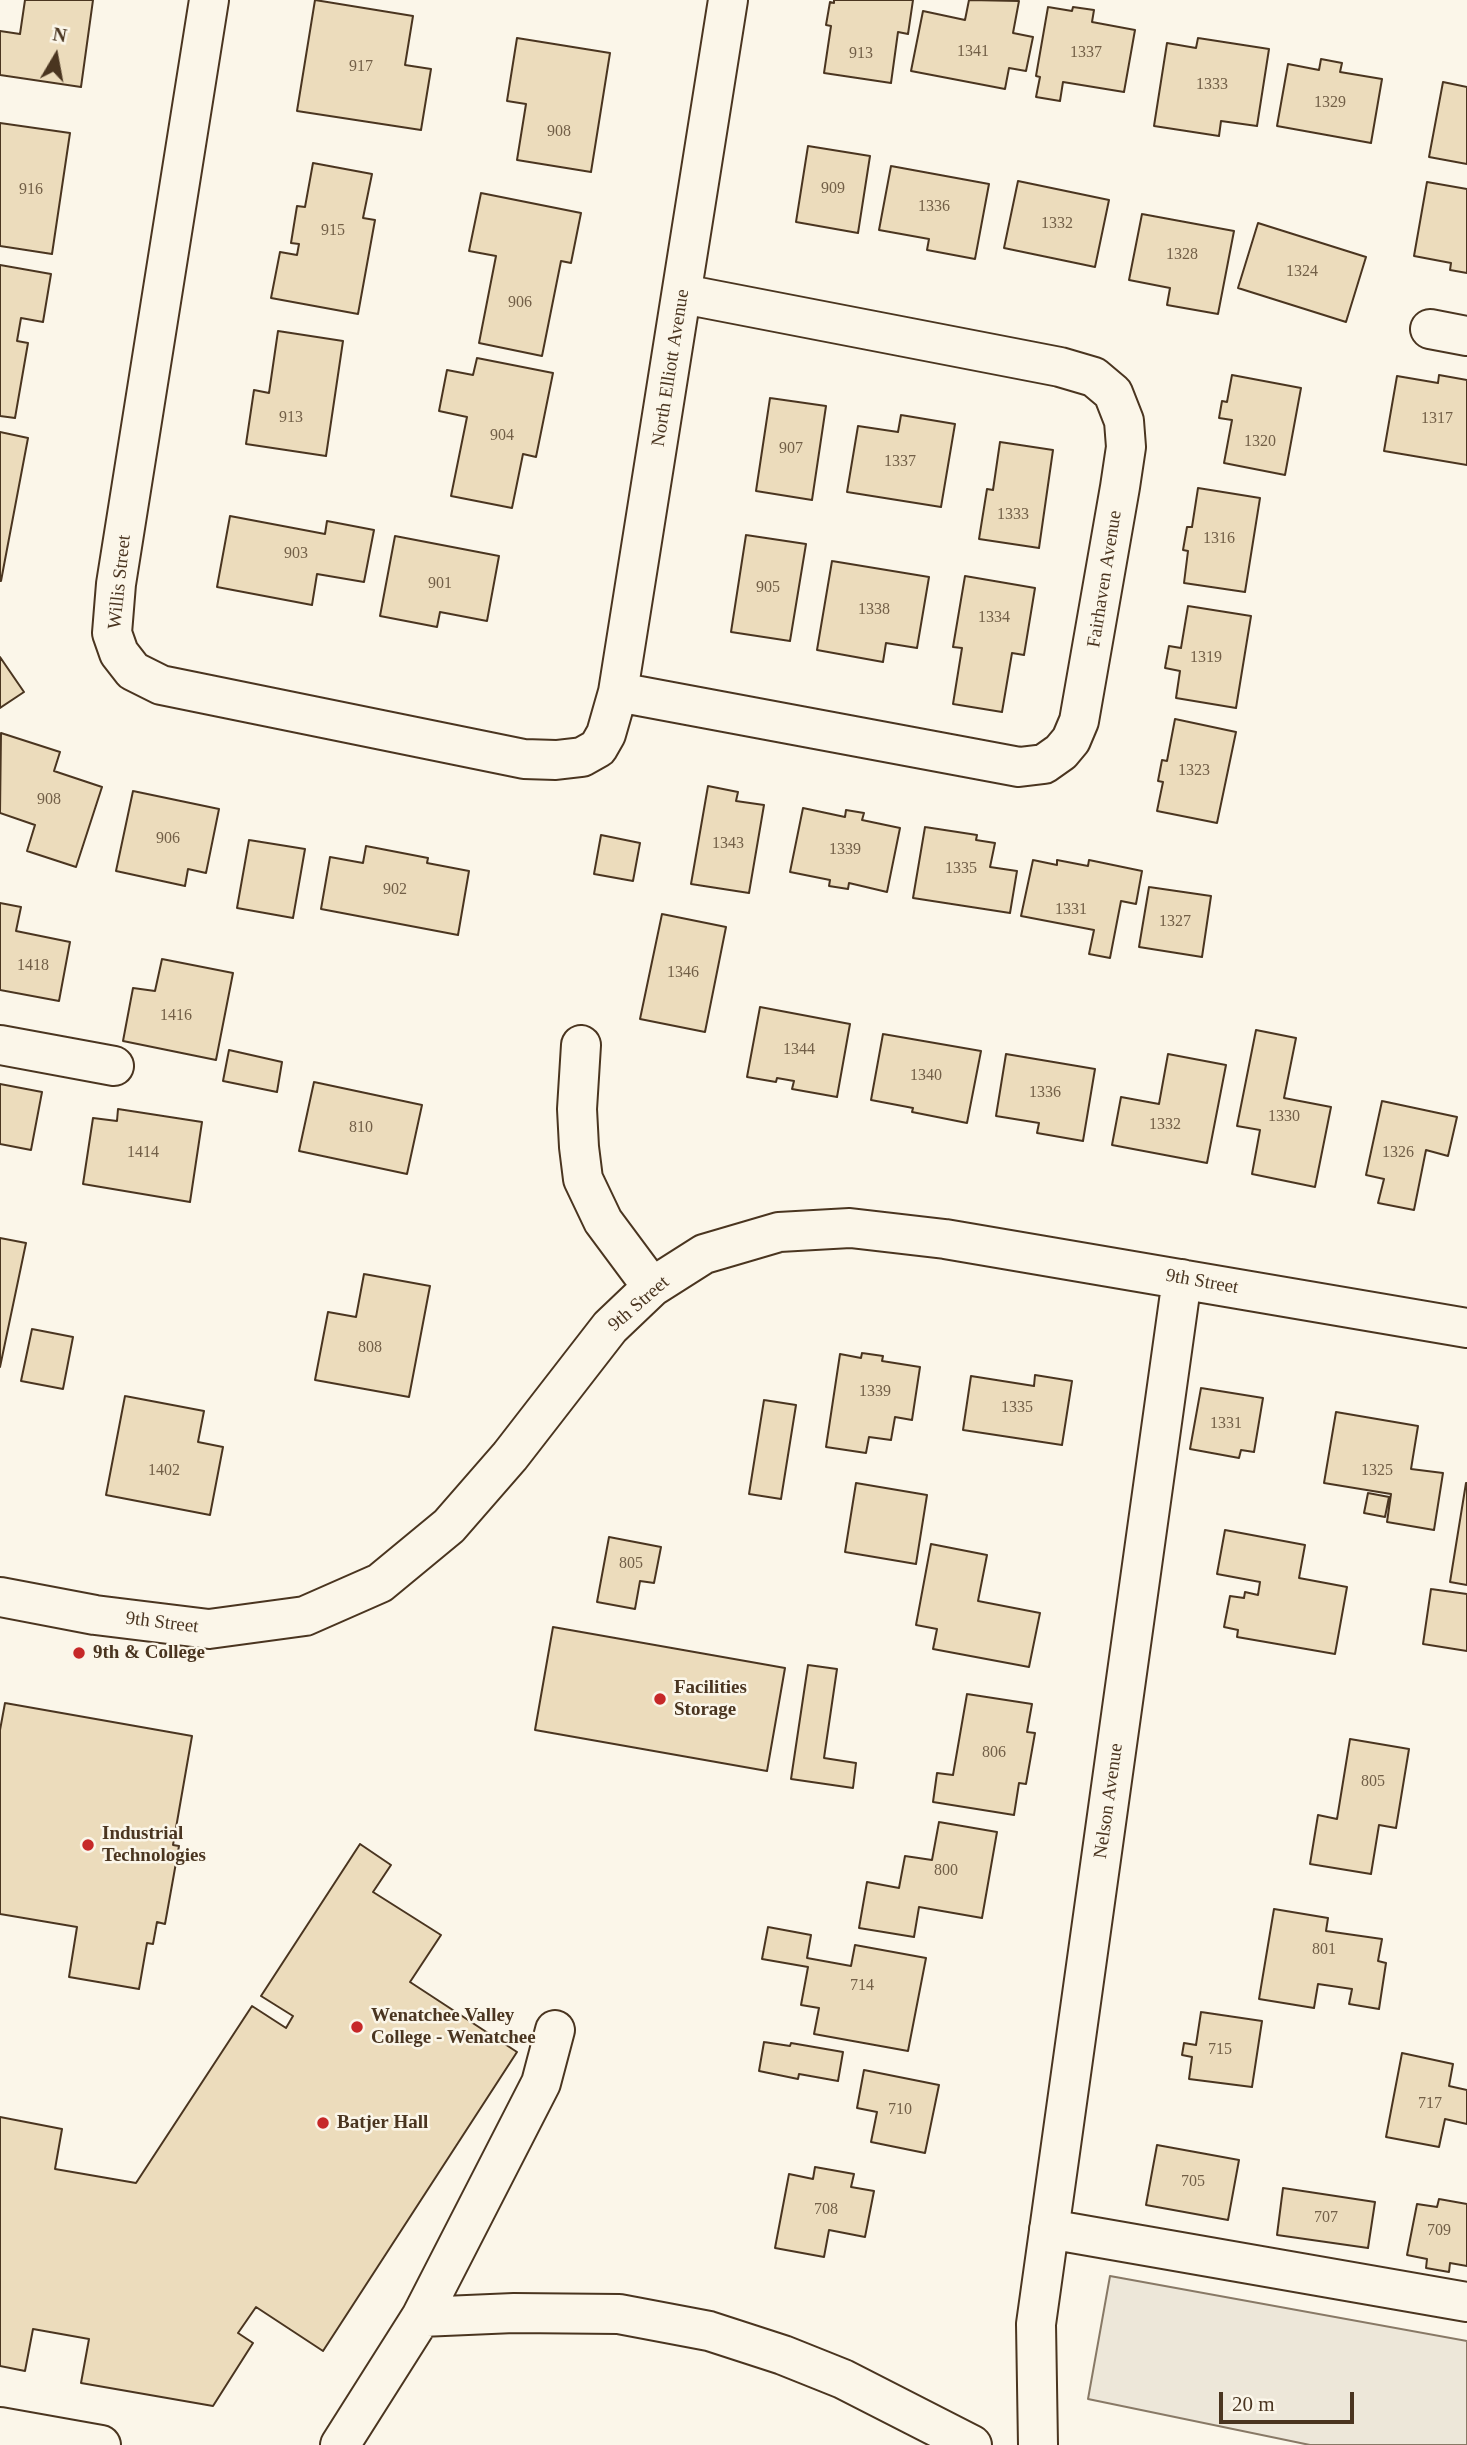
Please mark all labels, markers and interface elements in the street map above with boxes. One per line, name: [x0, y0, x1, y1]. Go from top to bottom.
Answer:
north arrow: [21, 21, 91, 91]
text: N: [51, 23, 68, 46]
house number: 1341: [957, 42, 989, 62]
house number: 1337: [1070, 43, 1102, 63]
house number: 913: [849, 44, 873, 64]
house number: 917: [349, 57, 373, 77]
house number: 1333: [1196, 75, 1228, 95]
house number: 1329: [1314, 93, 1346, 113]
house number: 908: [547, 122, 571, 142]
house number: 909: [821, 179, 845, 199]
house number: 916: [19, 180, 43, 200]
house number: 1336: [918, 197, 950, 217]
house number: 1332: [1041, 214, 1073, 234]
house number: 915: [321, 221, 345, 241]
house number: 1328: [1166, 245, 1198, 265]
house number: 1324: [1286, 262, 1318, 282]
street label: North Elliott Avenue: [647, 288, 695, 448]
house number: 906: [508, 293, 532, 313]
house number: 913: [279, 408, 303, 428]
house number: 1317: [1421, 409, 1453, 429]
house number: 904: [490, 426, 514, 446]
house number: 1320: [1244, 432, 1276, 452]
house number: 907: [779, 439, 803, 459]
house number: 1337: [884, 452, 916, 472]
house number: 1333: [997, 505, 1029, 525]
street label: Fairhaven Avenue: [1083, 509, 1127, 649]
house number: 1316: [1203, 529, 1235, 549]
street label: Willis Street: [104, 534, 136, 630]
house number: 903: [284, 544, 308, 564]
house number: 901: [428, 574, 452, 594]
house number: 905: [756, 578, 780, 598]
house number: 1338: [858, 600, 890, 620]
house number: 1334: [978, 608, 1010, 628]
house number: 1319: [1190, 648, 1222, 668]
house number: 1323: [1178, 761, 1210, 781]
house number: 908: [37, 790, 61, 810]
house number: 906: [156, 829, 180, 849]
house number: 1343: [712, 834, 744, 854]
house number: 1339: [829, 840, 861, 860]
house number: 1335: [945, 859, 977, 879]
house number: 902: [383, 880, 407, 900]
house number: 1331: [1055, 900, 1087, 920]
house number: 1327: [1159, 912, 1191, 932]
house number: 1418: [17, 956, 49, 976]
house number: 1346: [667, 963, 699, 983]
house number: 1416: [160, 1006, 192, 1026]
house number: 1344: [783, 1040, 815, 1060]
house number: 1340: [910, 1066, 942, 1086]
house number: 1336: [1029, 1083, 1061, 1103]
house number: 1330: [1268, 1107, 1300, 1127]
house number: 1332: [1149, 1115, 1181, 1135]
house number: 810: [349, 1118, 373, 1138]
house number: 1414: [127, 1143, 159, 1163]
house number: 1326: [1382, 1143, 1414, 1163]
street label: 9th Street: [1164, 1264, 1240, 1300]
street label: 9th Street: [604, 1271, 674, 1337]
house number: 808: [358, 1338, 382, 1358]
house number: 1339: [859, 1382, 891, 1402]
house number: 1335: [1001, 1398, 1033, 1418]
house number: 1331: [1210, 1414, 1242, 1434]
house number: 1402: [148, 1461, 180, 1481]
house number: 1325: [1361, 1461, 1393, 1481]
house number: 805: [619, 1554, 643, 1574]
street label: 9th Street: [124, 1607, 200, 1639]
place label: 9th & College: [93, 1642, 205, 1664]
marker: 9th & College: [71, 1645, 87, 1661]
place label: Facilities Storage: [674, 1677, 747, 1721]
marker: Facilities Storage: [652, 1691, 668, 1707]
street label: Nelson Avenue: [1090, 1742, 1128, 1860]
house number: 806: [982, 1743, 1006, 1763]
house number: 805: [1361, 1772, 1385, 1792]
place label: Industrial Technologies: [102, 1823, 206, 1867]
marker: Industrial Technologies: [80, 1837, 96, 1853]
house number: 800: [934, 1861, 958, 1881]
house number: 801: [1312, 1940, 1336, 1960]
house number: 714: [850, 1976, 874, 1996]
place label: Wenatchee Valley College - Wenatchee: [371, 2005, 536, 2049]
marker: Wenatchee Valley College - Wenatchee: [349, 2019, 365, 2035]
house number: 715: [1208, 2040, 1232, 2060]
house number: 717: [1418, 2094, 1442, 2114]
house number: 710: [888, 2100, 912, 2120]
place label: Batjer Hall: [337, 2112, 428, 2134]
marker: Batjer Hall: [315, 2115, 331, 2131]
house number: 705: [1181, 2172, 1205, 2192]
house number: 708: [814, 2200, 838, 2220]
house number: 707: [1314, 2208, 1338, 2228]
house number: 709: [1427, 2221, 1451, 2241]
scale bar: [1222, 2378, 1357, 2422]
text: 20 m: [1232, 2392, 1275, 2416]

